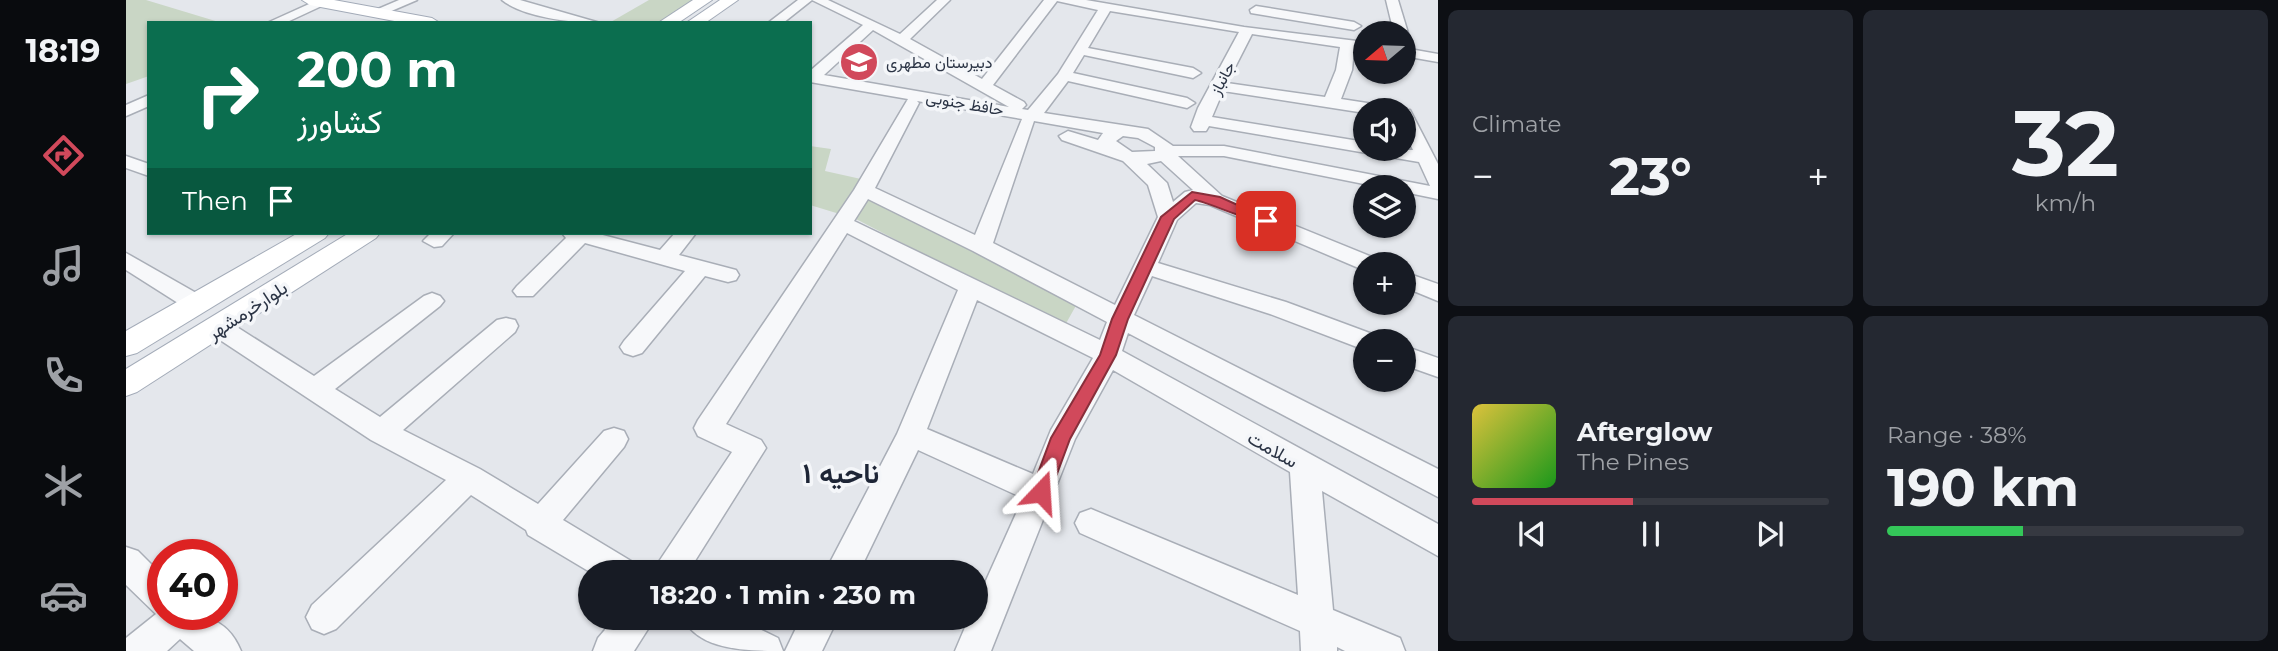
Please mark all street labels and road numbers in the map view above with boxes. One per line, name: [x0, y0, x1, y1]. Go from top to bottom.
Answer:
street label: جانباز: [1205, 58, 1240, 99]
street label: حافظ جنوبی: [924, 87, 1005, 121]
street label: بلوارخرمشهر: [202, 276, 292, 345]
street label: سلامت: [1244, 426, 1302, 473]

